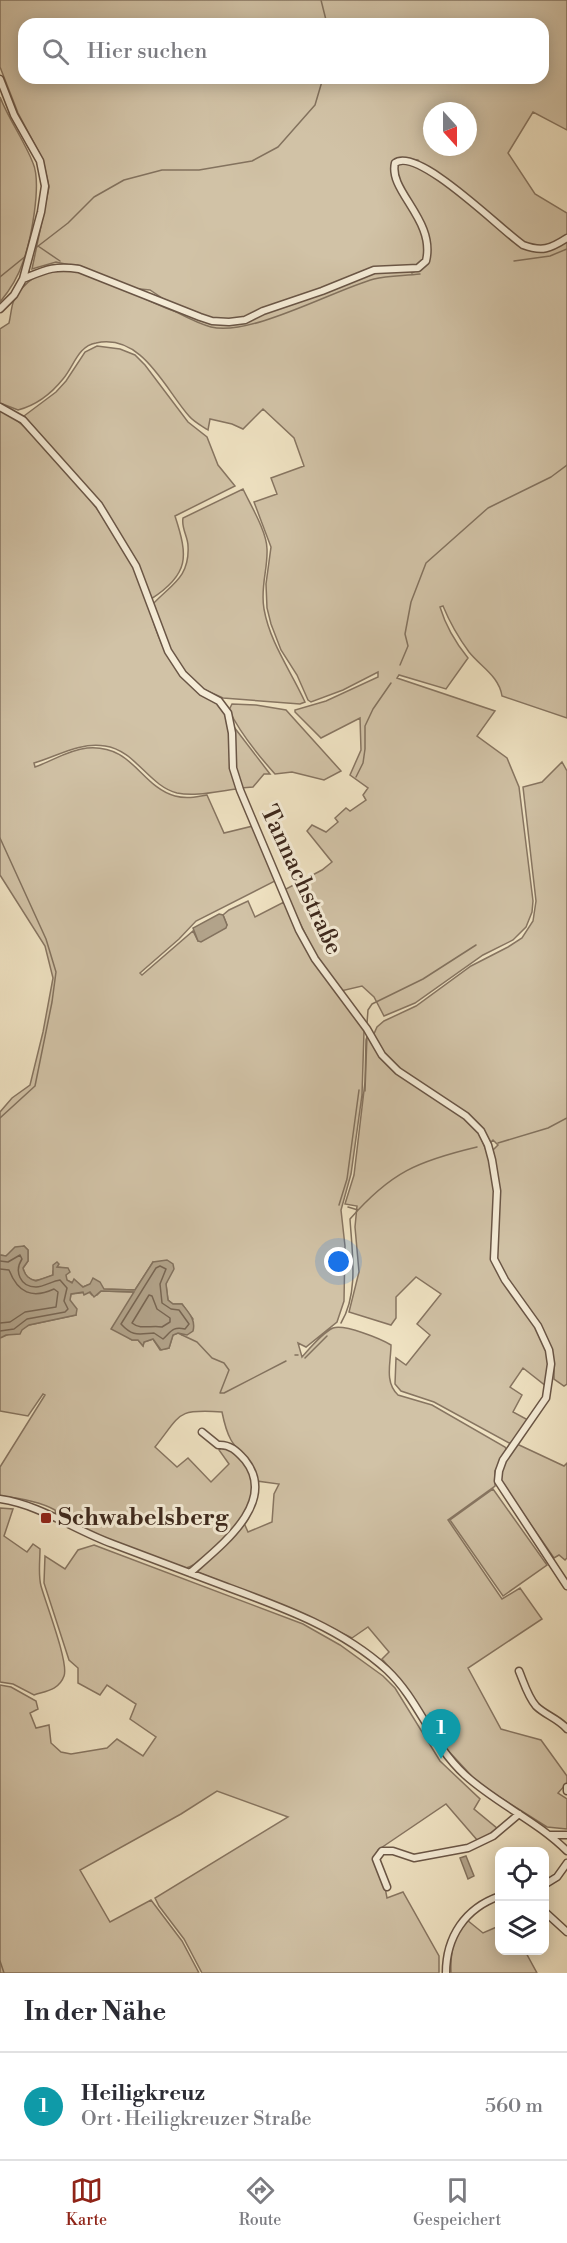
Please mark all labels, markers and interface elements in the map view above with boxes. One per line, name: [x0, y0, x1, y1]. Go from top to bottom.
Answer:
search box: [18, 18, 549, 84]
icon: search: [39, 35, 72, 68]
text: Hier suchen: [87, 38, 207, 65]
north arrow: [423, 102, 477, 156]
street label: Tannachstraße: [253, 800, 349, 960]
your location: [324, 1247, 353, 1276]
place label: Schwabelsberg: [58, 1503, 230, 1533]
marker: Schwabelsberg: [39, 1511, 53, 1525]
pin: 1: [422, 1710, 460, 1759]
map controls: [495, 1847, 549, 1955]
button: locate: [495, 1847, 549, 1901]
button: layers: [495, 1901, 549, 1955]
text: In der Nähe: [24, 1996, 166, 2028]
text: Heiligkreuz: [81, 2080, 205, 2107]
text: 1: [39, 2094, 48, 2119]
text: 560 m: [485, 2094, 543, 2119]
text: Ort · Heiligkreuzer Straße: [81, 2107, 312, 2132]
tab: Karte: [66, 2174, 107, 2230]
tab: Route: [239, 2174, 281, 2230]
tab: Gespeichert: [413, 2174, 501, 2230]

